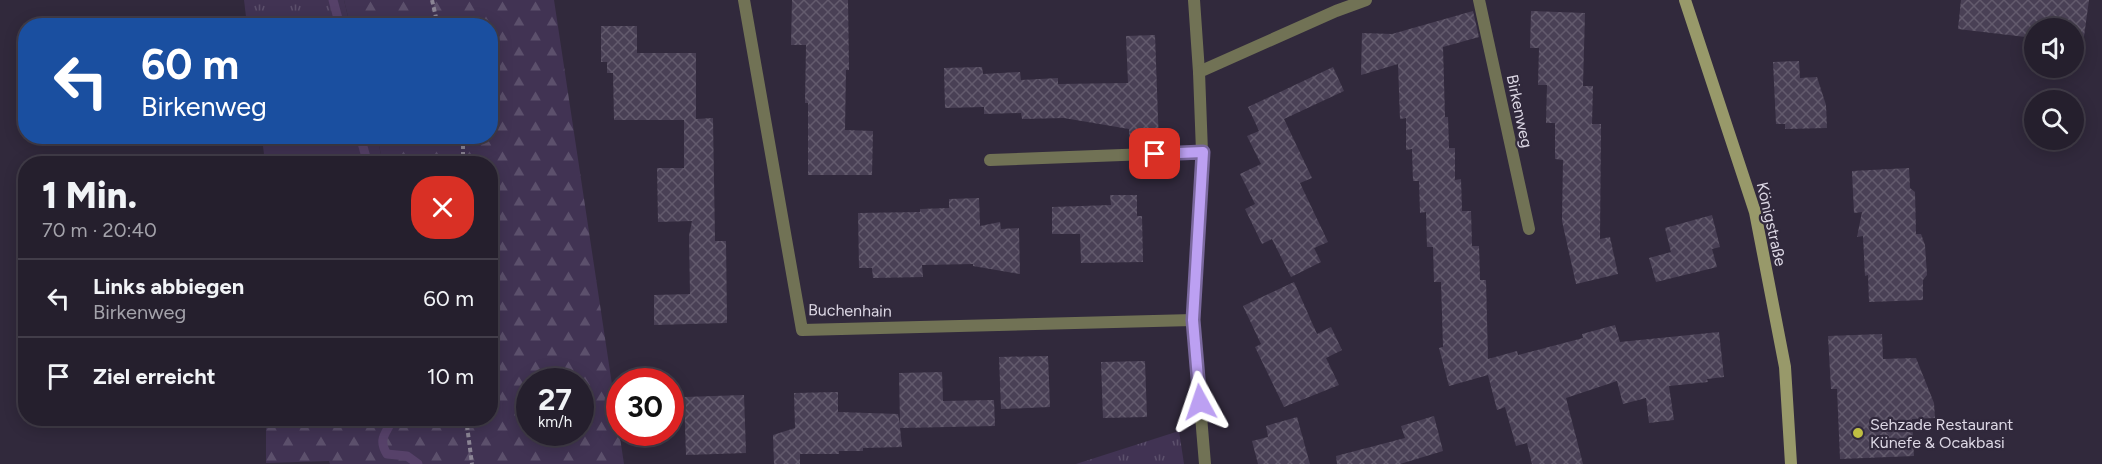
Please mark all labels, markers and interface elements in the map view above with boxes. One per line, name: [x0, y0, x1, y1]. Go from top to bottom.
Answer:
map controls: [2024, 18, 2084, 150]
button: sound: [2024, 18, 2084, 78]
text: 60 m: [141, 39, 239, 90]
icon: left: [42, 42, 120, 120]
street label: Birkenweg: [1502, 73, 1537, 150]
text: Birkenweg: [141, 90, 267, 123]
button: search: [2024, 90, 2084, 150]
pin: [1129, 128, 1180, 179]
icon: arrive: [1138, 137, 1171, 170]
text: 1 Min.: [42, 174, 137, 217]
button: close: [411, 176, 474, 239]
street label: Königstraße: [1753, 180, 1790, 268]
text: 70 m · 20:40: [42, 218, 157, 242]
text: Links abbiegen: [93, 273, 244, 300]
icon: left: [42, 282, 75, 315]
text: 60 m: [423, 285, 474, 312]
text: Birkenweg: [93, 300, 186, 324]
street label: Buchenhain: [808, 300, 892, 321]
icon: arrive: [42, 360, 75, 393]
text: Ziel erreicht: [93, 363, 216, 390]
text: 10 m: [427, 363, 474, 390]
speed limit sign: 30: [606, 368, 684, 446]
position arrow: [1168, 370, 1232, 434]
text: 27: [538, 381, 572, 418]
text: km/h: [538, 413, 572, 431]
place label: Sehzade Restaurant Künefe & Ocakbasi: [1870, 415, 2013, 452]
marker: Sehzade Restaurant Künefe & Ocakbasi: [1851, 426, 1865, 440]

